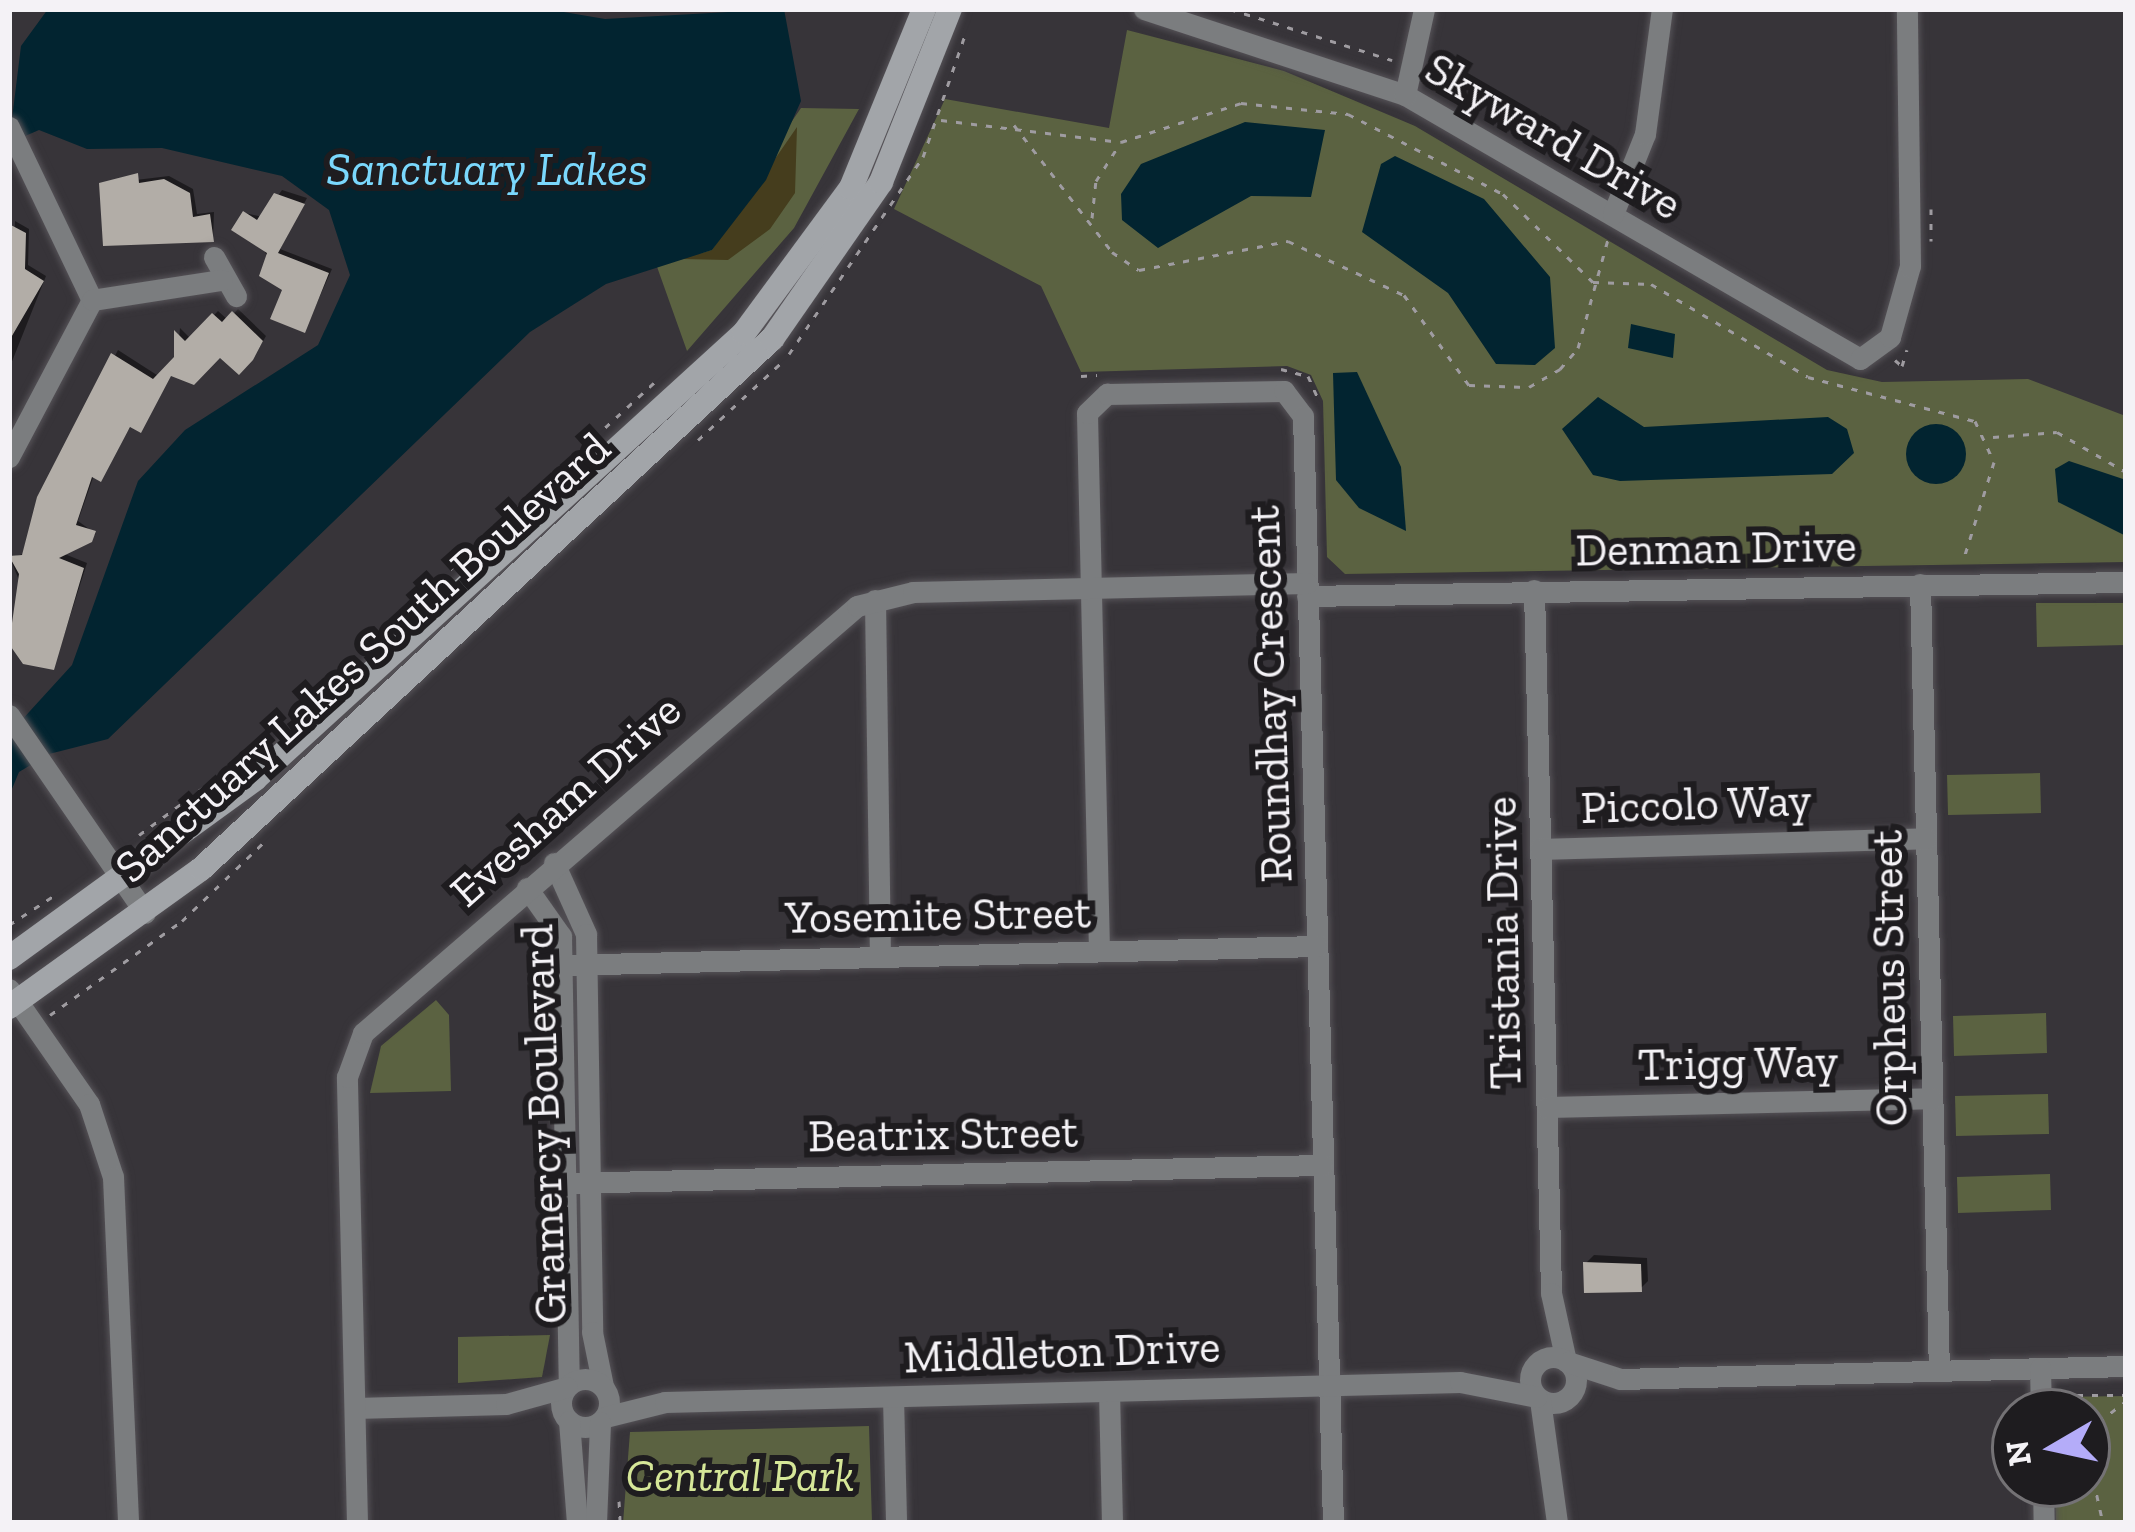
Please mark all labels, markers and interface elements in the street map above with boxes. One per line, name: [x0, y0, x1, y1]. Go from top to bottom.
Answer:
street label: Skyward Drive: [1416, 42, 1690, 232]
water label: Sanctuary Lakes: [326, 140, 648, 198]
street label: Sanctuary Lakes South Boulevard: [104, 421, 622, 895]
street label: Roundhay Crescent: [1237, 504, 1305, 884]
street label: Denman Drive: [1575, 520, 1857, 578]
street label: Evesham Drive: [440, 683, 692, 919]
street label: Piccolo Way: [1579, 774, 1813, 836]
street label: Tristania Drive: [1474, 796, 1534, 1090]
street label: Orpheus Street: [1860, 829, 1920, 1127]
street label: Yosemite Street: [784, 886, 1092, 946]
street label: Gramercy Boulevard: [511, 923, 579, 1325]
street label: Trigg Way: [1636, 1035, 1840, 1093]
street label: Beatrix Street: [807, 1106, 1079, 1164]
street label: Middleton Drive: [903, 1320, 1221, 1386]
north arrow: [1991, 1388, 2111, 1508]
text: N: [1997, 1438, 2039, 1469]
park label: Central Park: [626, 1450, 854, 1504]

